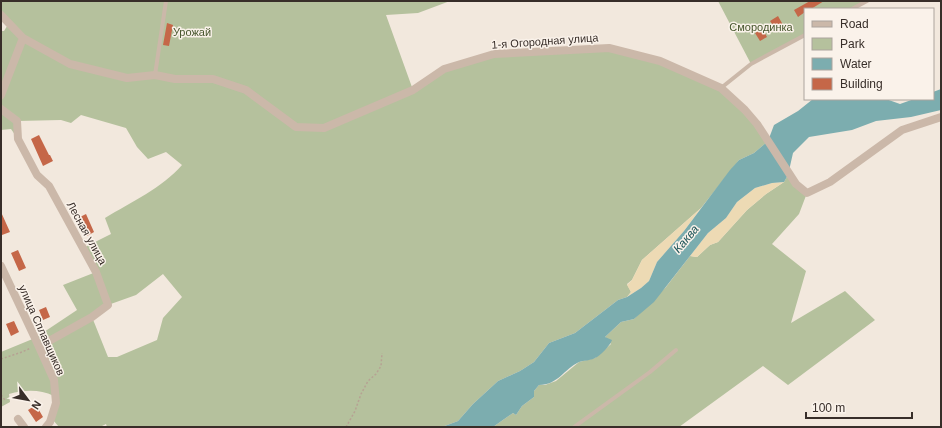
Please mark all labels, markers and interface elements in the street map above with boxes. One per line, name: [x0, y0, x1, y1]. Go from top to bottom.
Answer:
legend: [804, 8, 934, 100]
text: Road: [840, 17, 869, 31]
park label: Смородинка: [729, 21, 794, 33]
park label: Урожай: [173, 26, 211, 38]
street label: 1-я Огородная улица: [491, 31, 600, 51]
text: Park: [840, 37, 866, 51]
text: Water: [840, 57, 872, 71]
text: Building: [840, 77, 883, 91]
street label: Лесная улица: [65, 199, 110, 267]
water label: Каква: [670, 222, 702, 256]
street label: улица Сплавщиков: [17, 283, 67, 377]
north arrow: [8, 380, 48, 420]
scale bar: [806, 394, 912, 420]
text: N: [29, 399, 44, 412]
text: 100 m: [812, 401, 845, 415]

